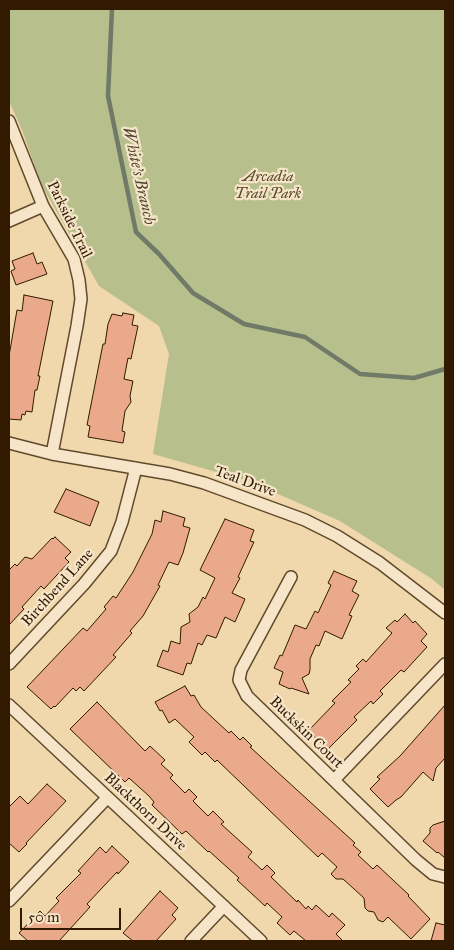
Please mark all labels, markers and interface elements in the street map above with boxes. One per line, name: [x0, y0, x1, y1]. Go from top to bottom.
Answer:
water label: White's Branch: [117, 125, 159, 227]
park label: Arcadia Trail Park: [235, 168, 301, 203]
street label: Parkside Trail: [43, 178, 95, 262]
street label: Teal Drive: [212, 463, 278, 501]
street label: Birchbend Lane: [18, 545, 98, 631]
street label: Buckskin Court: [265, 693, 347, 773]
street label: Blackthorn Drive: [100, 769, 190, 855]
scale bar: [22, 898, 124, 930]
text: 50 m: [28, 908, 60, 926]

